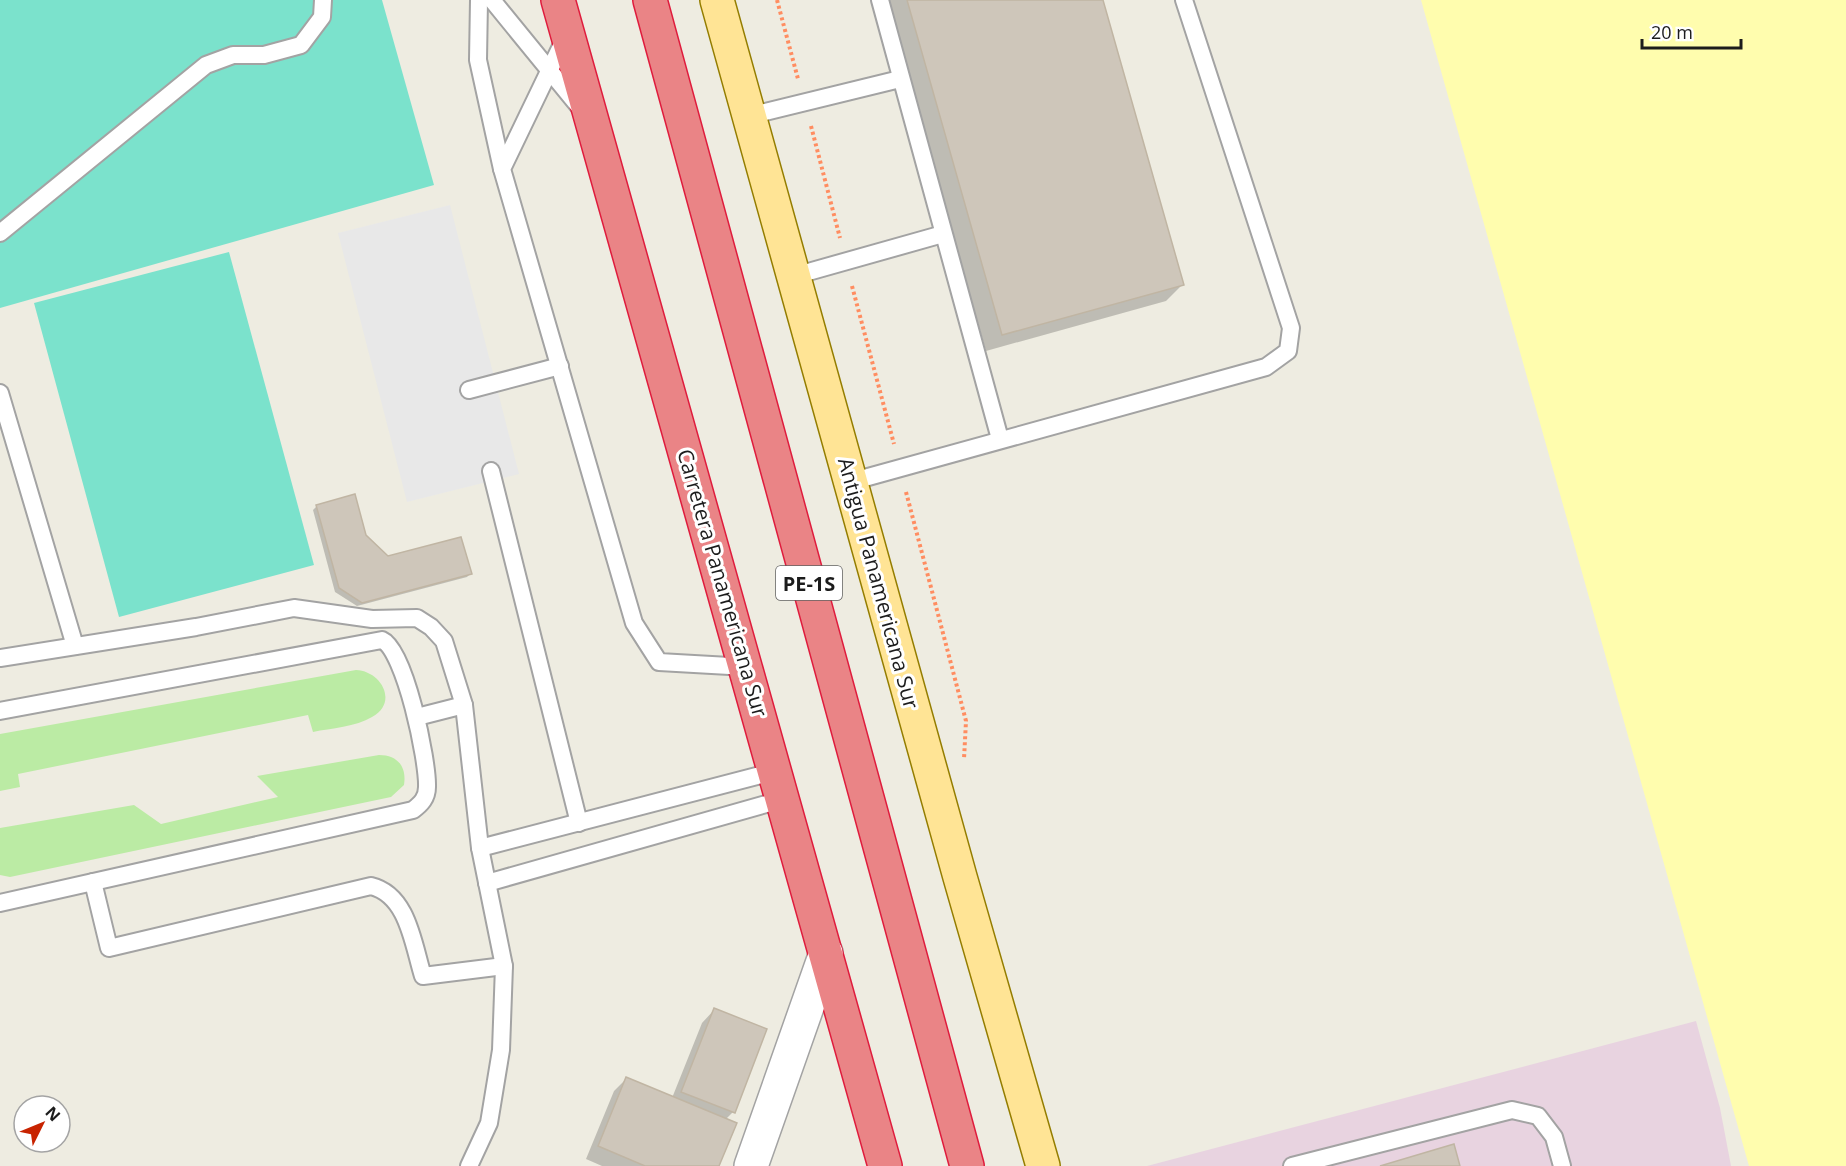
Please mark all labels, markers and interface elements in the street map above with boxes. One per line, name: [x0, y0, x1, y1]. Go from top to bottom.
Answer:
scale bar: [1642, 12, 1741, 50]
text: 20 m: [1651, 20, 1693, 44]
street label: Carretera Panamericana Sur: [671, 446, 775, 721]
street label: Antigua Panamericana Sur: [832, 454, 926, 712]
road number: PE-1S: [776, 566, 842, 600]
north arrow: [12, 1094, 72, 1154]
text: N: [40, 1102, 65, 1126]

